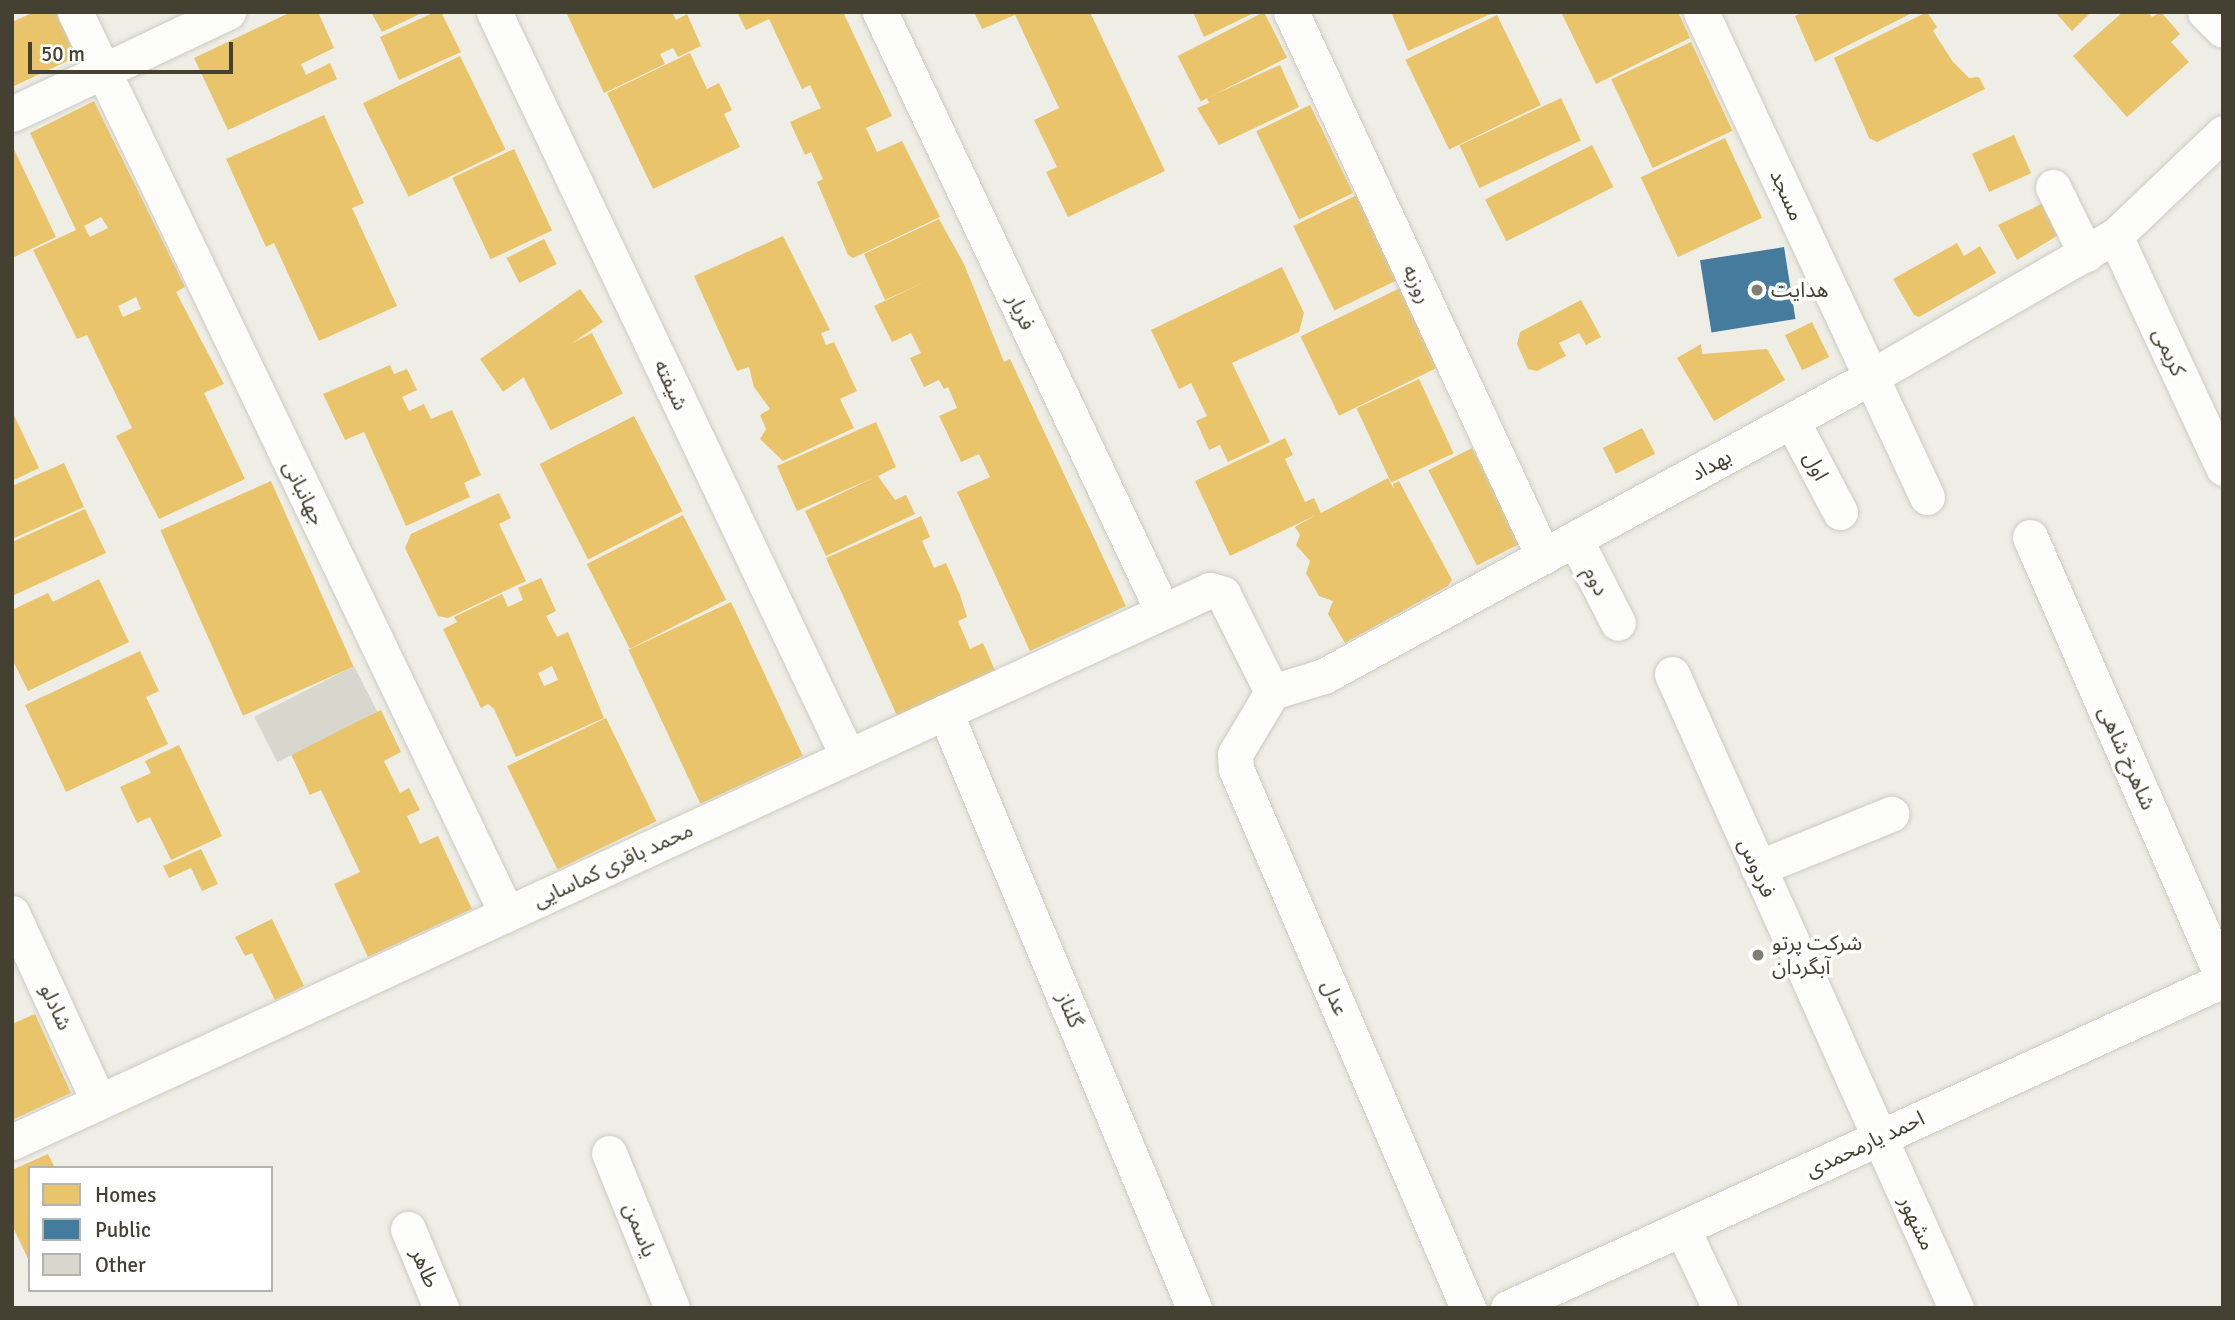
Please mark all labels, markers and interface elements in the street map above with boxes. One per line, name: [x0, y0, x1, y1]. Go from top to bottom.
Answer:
scale bar: [32, 28, 236, 72]
text: 50 m: [41, 41, 85, 67]
street label: مسجد: [1765, 165, 1809, 225]
street label: روزبه: [1397, 261, 1437, 307]
place label: هدایت: [1771, 277, 1828, 303]
marker: هدایت: [1749, 282, 1765, 298]
street label: فریار: [1002, 290, 1040, 334]
street label: کریمی: [2147, 324, 2191, 380]
street label: شیفته: [648, 356, 694, 414]
street label: بهداد: [1686, 444, 1736, 486]
street label: اول: [1798, 447, 1834, 485]
street label: جهانبانی: [278, 456, 330, 530]
street label: دوم: [1578, 562, 1614, 600]
street label: شاهرخ شاهی: [2093, 702, 2161, 814]
street label: محمد باقری کماسایی: [529, 817, 697, 913]
street label: فردوس: [1733, 835, 1781, 901]
place label: شرکت پرتو آبگردان: [1772, 930, 1862, 980]
marker: شرکت پرتو آبگردان: [1750, 947, 1766, 963]
street label: عدل: [1316, 976, 1354, 1020]
street label: شادلو: [34, 980, 78, 1034]
street label: گلناز: [1051, 989, 1089, 1031]
street label: احمد یارمحمدی: [1802, 1105, 1928, 1183]
legend: [28, 1166, 273, 1292]
text: Homes: [95, 1182, 157, 1208]
street label: مشهور: [1894, 1192, 1940, 1254]
street label: یاسمن: [618, 1199, 662, 1261]
text: Public: [95, 1217, 151, 1243]
street label: طاهر: [405, 1244, 445, 1292]
text: Other: [95, 1252, 146, 1278]

